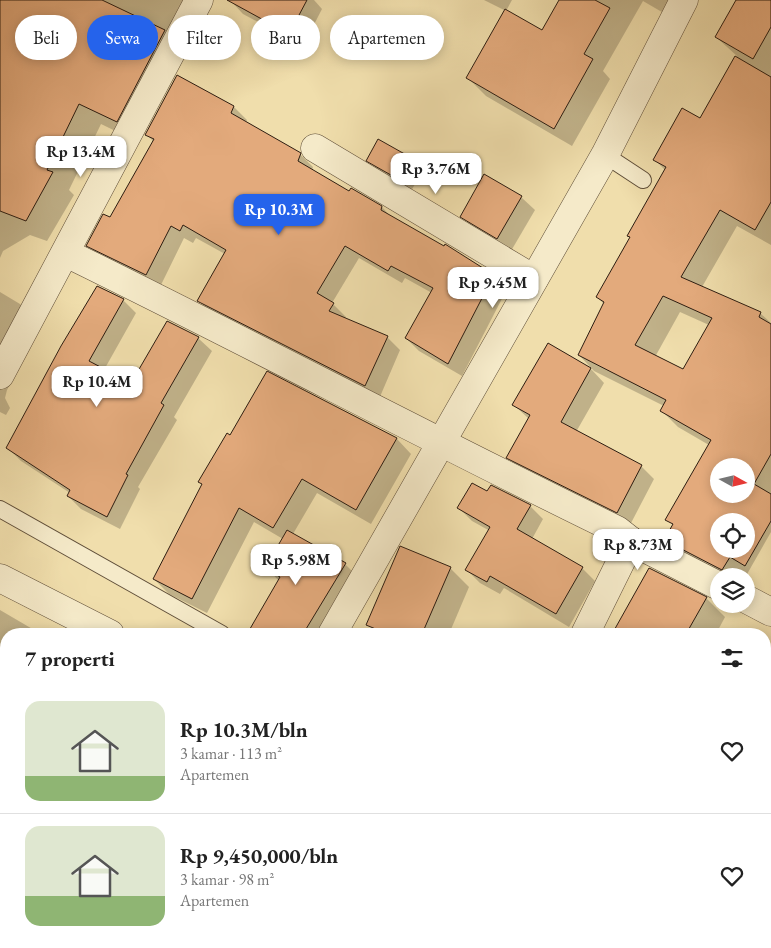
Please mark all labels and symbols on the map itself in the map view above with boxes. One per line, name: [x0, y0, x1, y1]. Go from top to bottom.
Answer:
pin: Rp 13.4M: [29, 136, 133, 178]
pin: Rp 3.76M: [384, 152, 488, 195]
pin: Rp 10.3M: [227, 194, 331, 236]
pin: Rp 9.45M: [441, 266, 545, 309]
pin: Rp 10.4M: [45, 366, 149, 408]
north arrow: [710, 458, 755, 502]
pin: Rp 8.73M: [586, 528, 690, 571]
pin: Rp 5.98M: [244, 544, 348, 586]

